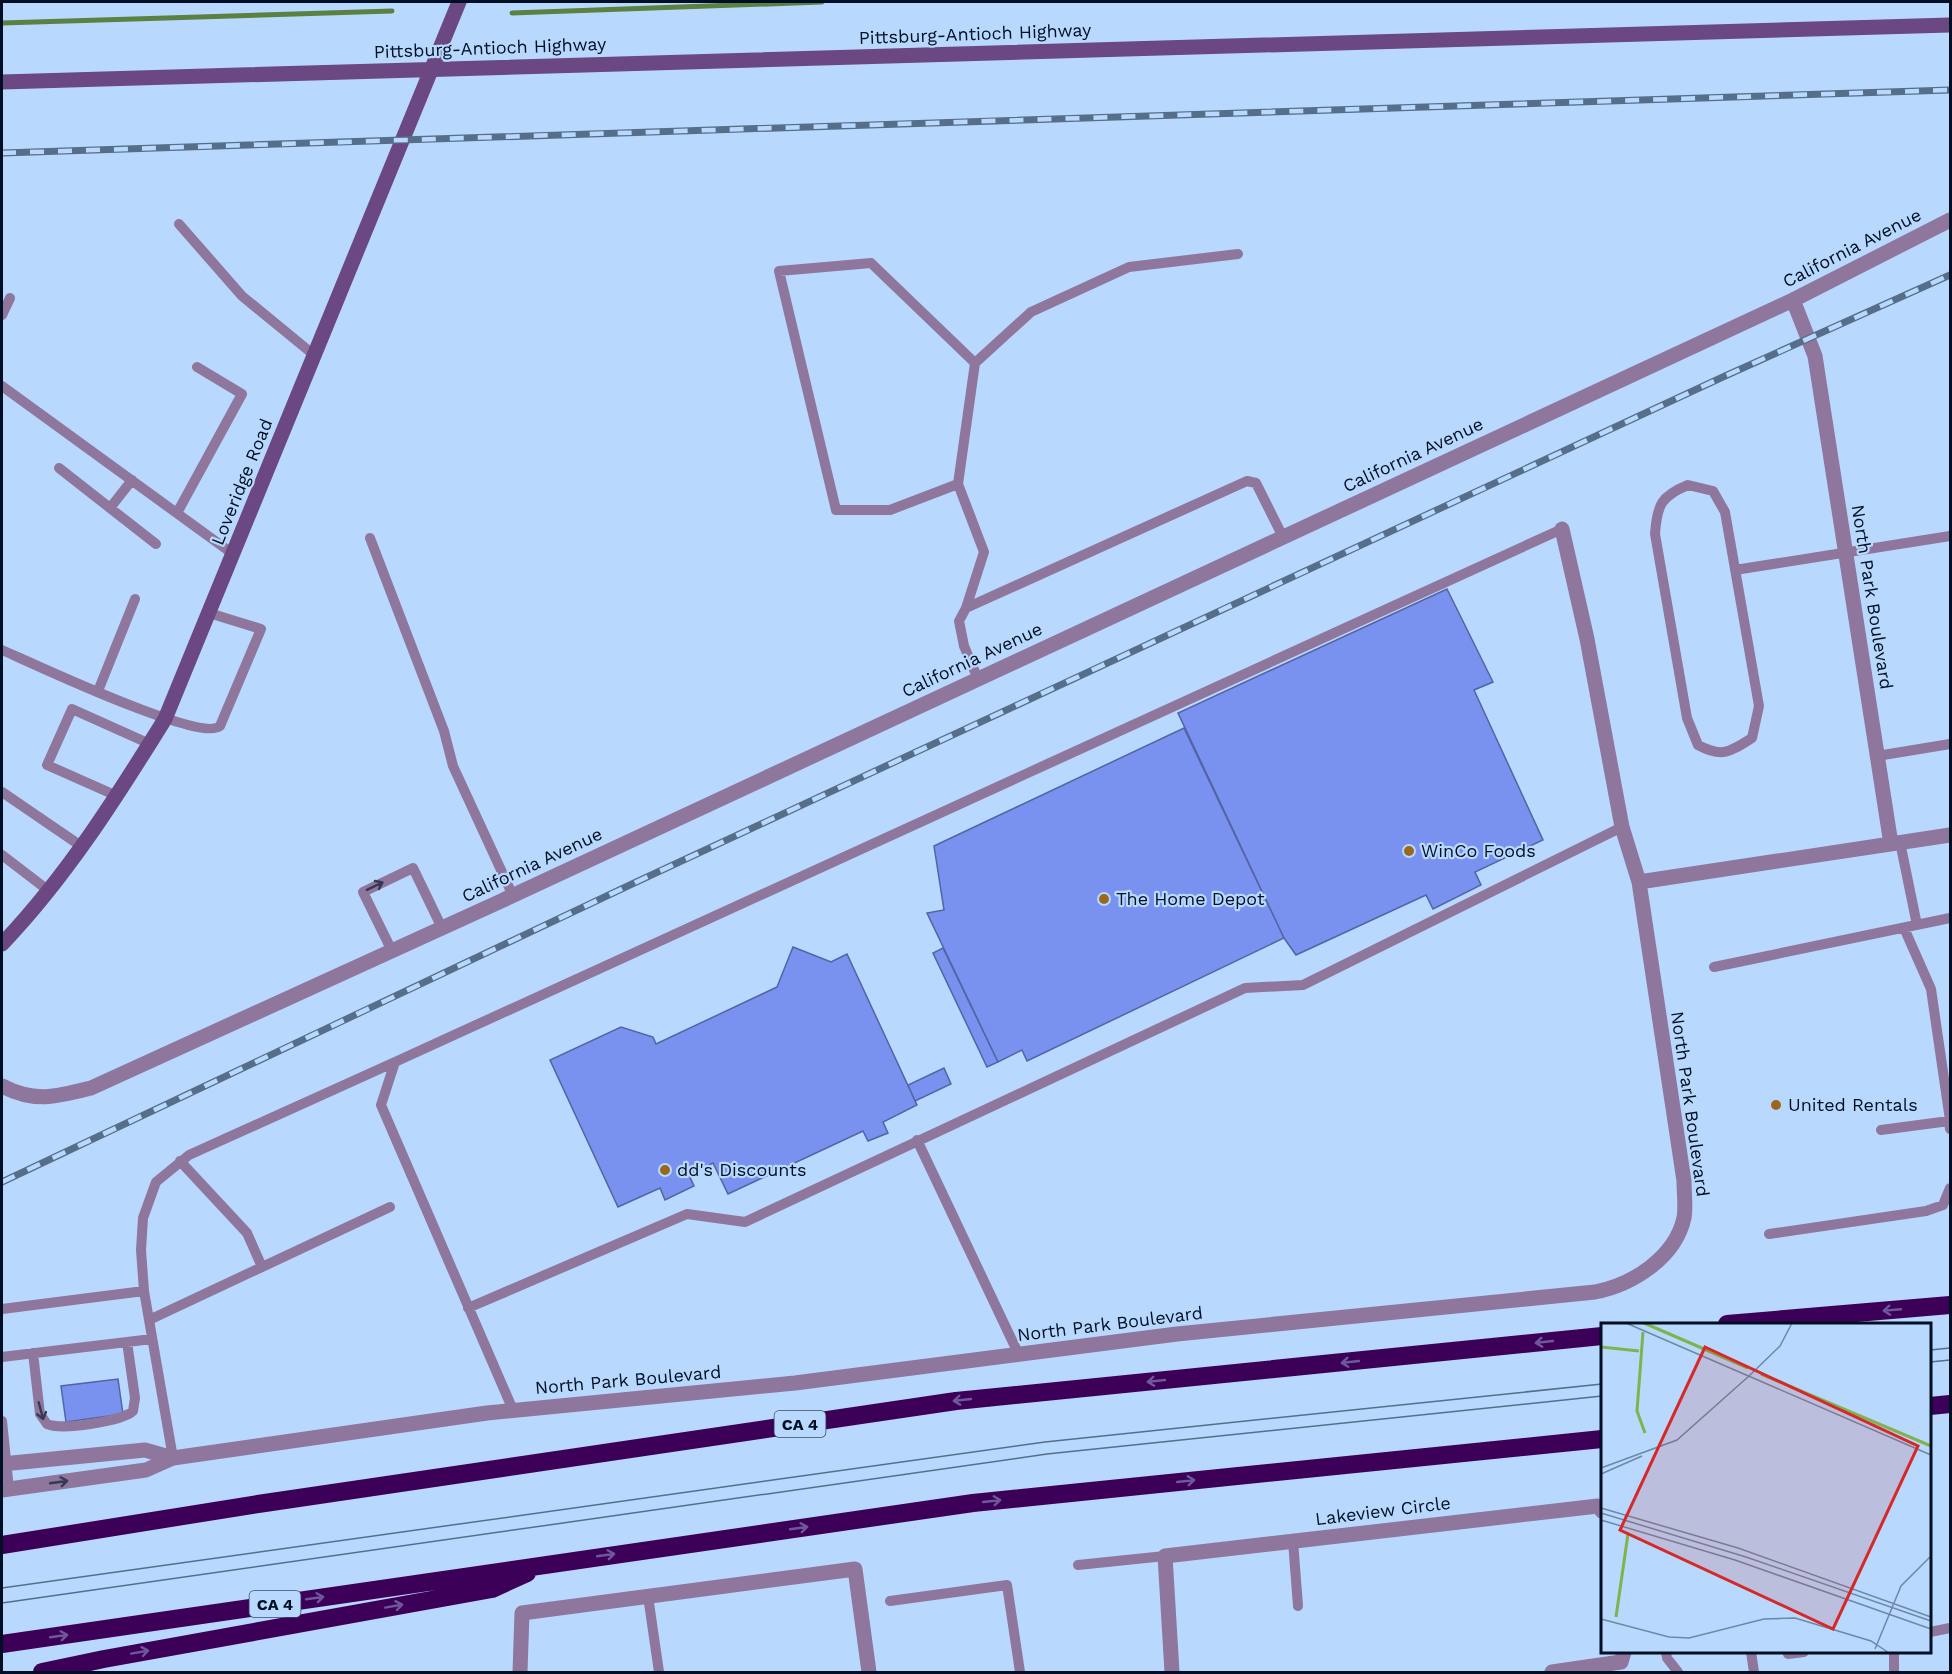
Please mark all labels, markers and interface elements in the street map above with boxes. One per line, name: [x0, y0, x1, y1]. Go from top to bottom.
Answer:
street label: Pittsburg-Antioch Highway: [858, 19, 1092, 48]
street label: Pittsburg-Antioch Highway: [373, 33, 607, 62]
street label: California Avenue: [1779, 204, 1925, 292]
street label: California Avenue: [1339, 413, 1486, 496]
street label: Loveridge Road: [207, 416, 276, 548]
street label: North Park Boulevard: [1848, 503, 1897, 691]
street label: California Avenue: [898, 618, 1045, 701]
street label: California Avenue: [458, 823, 605, 906]
place label: WinCo Foods: [1421, 840, 1536, 861]
marker: WinCo Foods: [1402, 844, 1416, 858]
one-way arrow: [366, 880, 384, 891]
place label: The Home Depot: [1116, 888, 1265, 909]
marker: The Home Depot: [1097, 892, 1111, 906]
street label: North Park Boulevard: [1667, 1010, 1714, 1198]
place label: United Rentals: [1788, 1094, 1918, 1115]
marker: United Rentals: [1769, 1098, 1783, 1112]
place label: dd's Discounts: [677, 1159, 806, 1180]
marker: dd's Discounts: [658, 1163, 672, 1177]
street label: North Park Boulevard: [1016, 1302, 1204, 1345]
one-way arrow: [1883, 1305, 1903, 1316]
inset map: [1601, 1323, 1931, 1653]
one-way arrow: [1535, 1337, 1555, 1348]
one-way arrow: [1341, 1357, 1361, 1368]
street label: North Park Boulevard: [534, 1361, 722, 1398]
one-way arrow: [1147, 1376, 1167, 1387]
one-way arrow: [953, 1395, 973, 1406]
one-way arrow: [36, 1401, 48, 1420]
road number: CA 4: [774, 1411, 826, 1437]
one-way arrow: [49, 1476, 69, 1487]
one-way arrow: [1176, 1476, 1196, 1487]
street label: Lakeview Circle: [1314, 1492, 1452, 1529]
one-way arrow: [982, 1495, 1002, 1506]
one-way arrow: [789, 1522, 808, 1533]
one-way arrow: [595, 1550, 615, 1561]
road number: CA 4: [250, 1591, 300, 1617]
one-way arrow: [304, 1593, 324, 1604]
one-way arrow: [384, 1601, 403, 1612]
one-way arrow: [49, 1630, 69, 1641]
one-way arrow: [130, 1646, 149, 1657]

